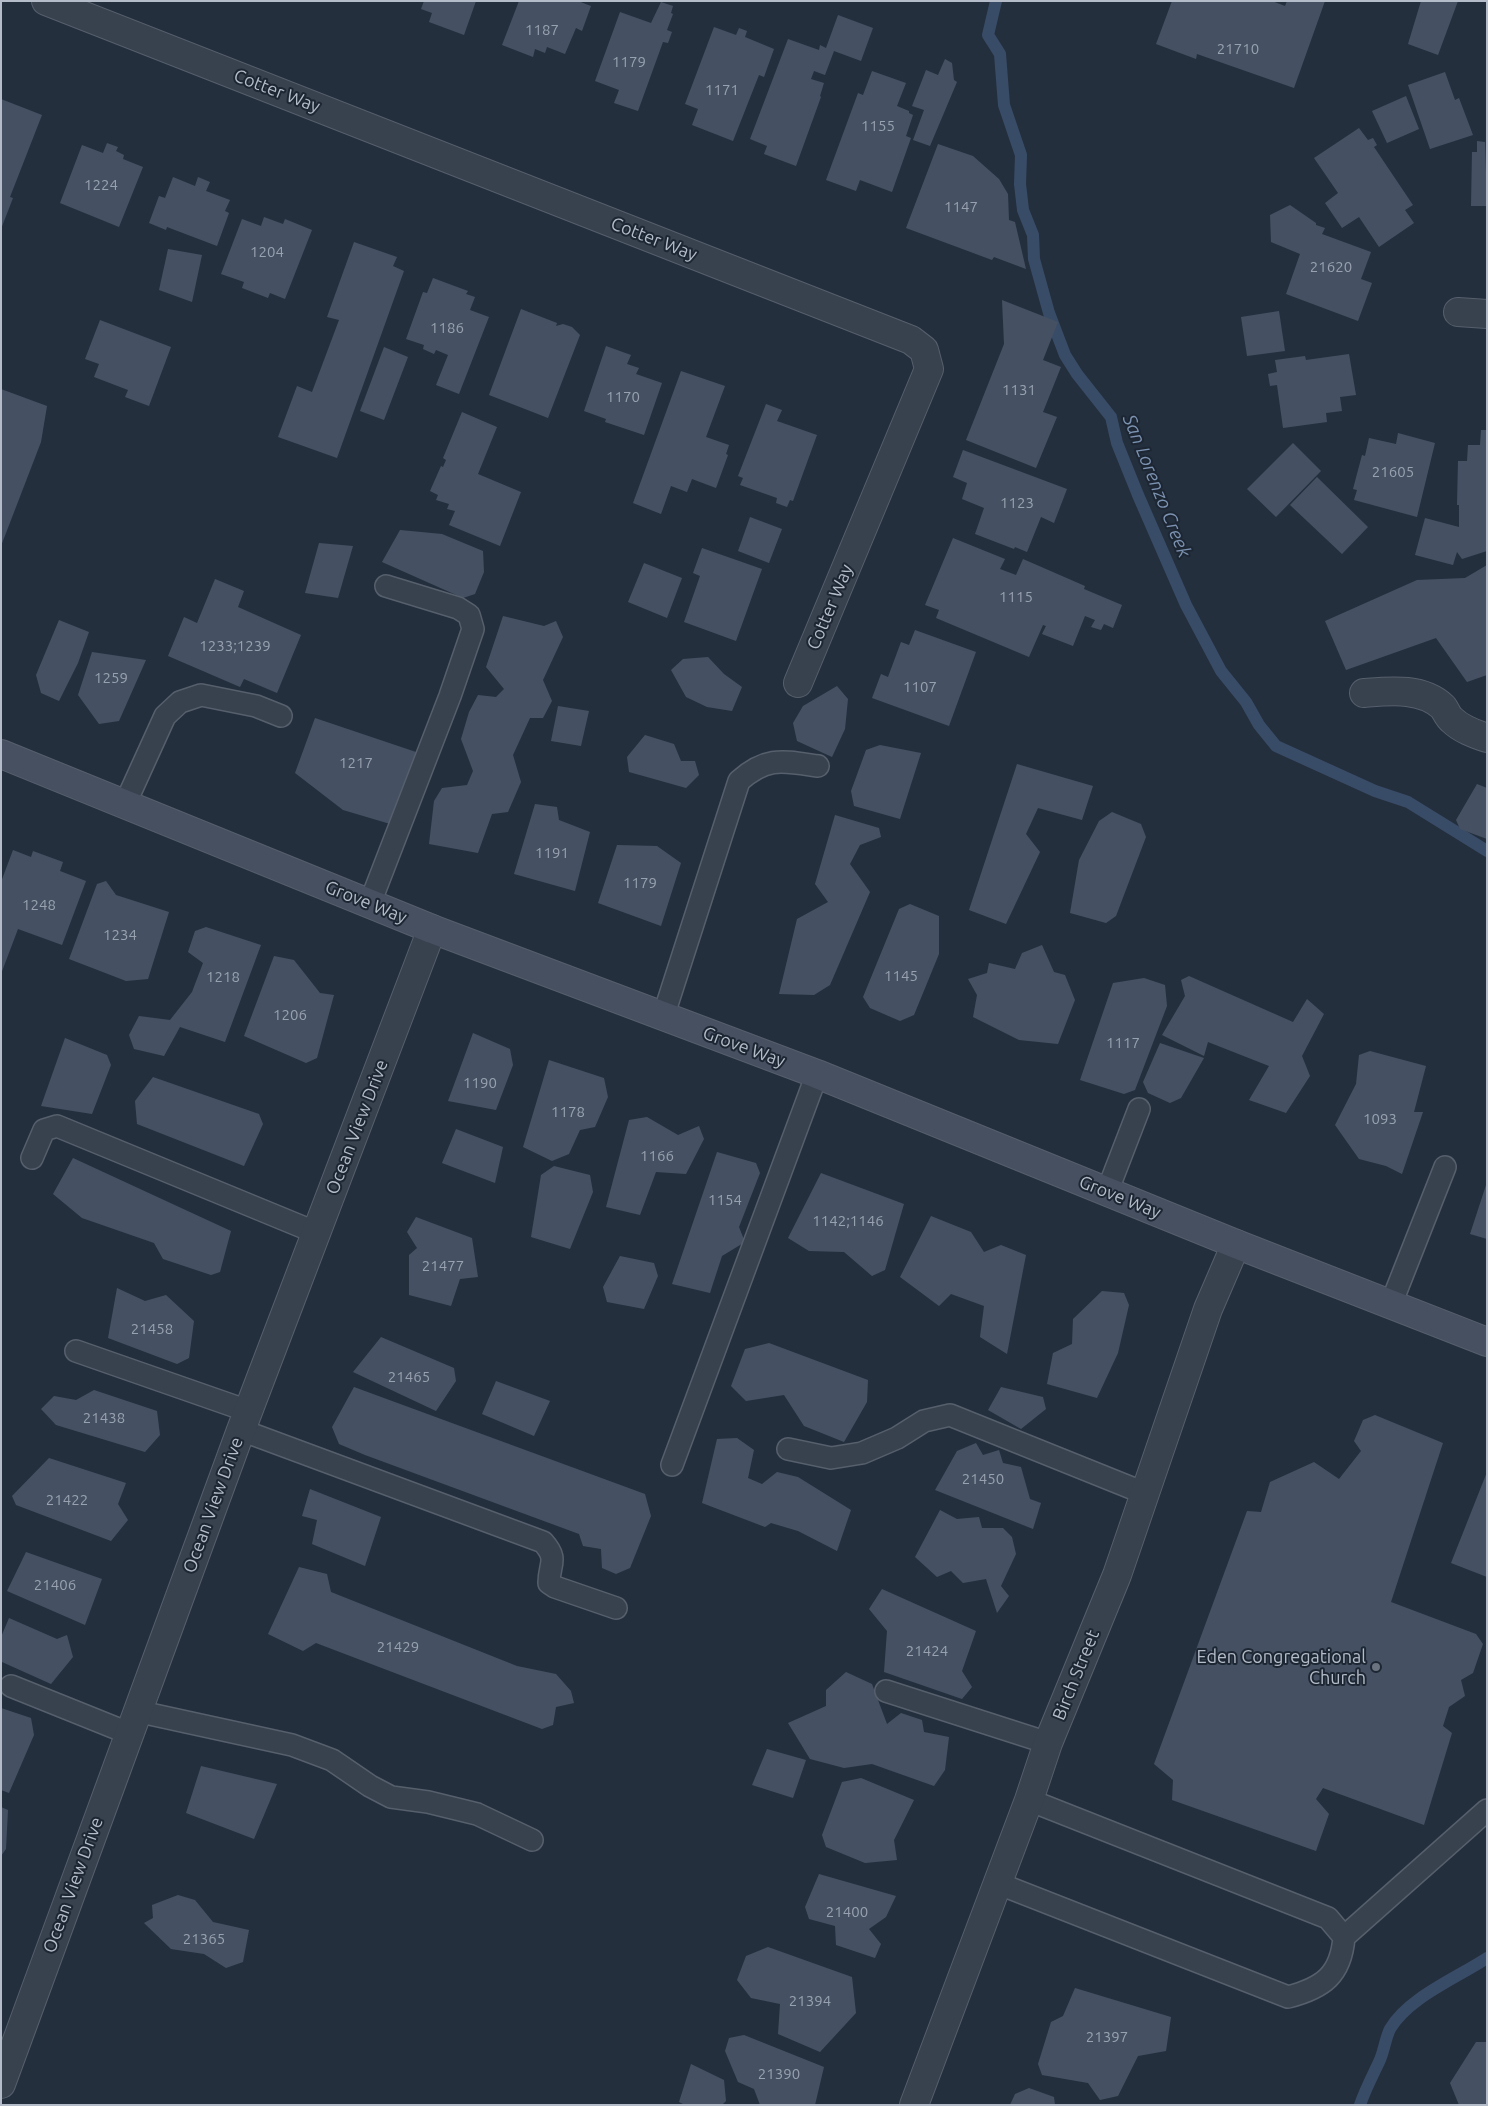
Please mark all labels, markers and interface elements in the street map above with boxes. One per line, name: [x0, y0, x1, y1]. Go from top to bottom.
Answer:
house number: 1187: [525, 21, 559, 39]
house number: 21710: [1217, 40, 1259, 58]
house number: 1179: [612, 53, 646, 71]
street label: Cotter Way: [231, 65, 323, 117]
house number: 1171: [705, 81, 739, 99]
house number: 1155: [861, 117, 895, 135]
house number: 1224: [84, 176, 118, 194]
house number: 1147: [944, 198, 978, 216]
street label: Cotter Way: [608, 213, 700, 265]
house number: 1204: [250, 243, 284, 261]
house number: 21620: [1310, 258, 1352, 276]
house number: 1186: [430, 319, 464, 337]
house number: 1131: [1002, 381, 1036, 399]
house number: 1170: [606, 388, 640, 406]
water label: San Lorenzo Creek: [1118, 411, 1196, 561]
house number: 21605: [1372, 463, 1414, 481]
house number: 1123: [1000, 494, 1034, 512]
street label: Cotter Way: [802, 561, 858, 653]
house number: 1115: [999, 588, 1033, 606]
house number: 1233;1239: [199, 637, 271, 655]
house number: 1259: [94, 669, 128, 687]
house number: 1107: [903, 678, 937, 696]
house number: 1217: [339, 754, 373, 772]
house number: 1191: [535, 844, 569, 862]
house number: 1179: [623, 874, 657, 892]
street label: Grove Way: [322, 876, 410, 928]
house number: 1248: [22, 896, 56, 914]
house number: 1234: [103, 926, 137, 944]
house number: 1145: [884, 967, 918, 985]
house number: 1218: [206, 968, 240, 986]
house number: 1206: [273, 1006, 307, 1024]
street label: Grove Way: [700, 1022, 788, 1072]
house number: 1117: [1106, 1034, 1140, 1052]
street label: Ocean View Drive: [321, 1056, 393, 1198]
house number: 1190: [463, 1074, 497, 1092]
house number: 1178: [551, 1103, 585, 1121]
house number: 1093: [1363, 1110, 1397, 1128]
house number: 1166: [640, 1147, 674, 1165]
street label: Grove Way: [1076, 1171, 1164, 1223]
house number: 1154: [708, 1191, 742, 1209]
house number: 1142;1146: [812, 1212, 884, 1230]
house number: 21477: [422, 1257, 464, 1275]
house number: 21458: [131, 1320, 173, 1338]
house number: 21465: [388, 1368, 430, 1386]
house number: 21438: [83, 1409, 125, 1427]
street label: Ocean View Drive: [178, 1434, 248, 1576]
house number: 21450: [962, 1470, 1004, 1488]
house number: 21422: [46, 1491, 88, 1509]
house number: 21406: [34, 1576, 76, 1594]
street label: Birch Street: [1048, 1627, 1104, 1723]
house number: 21429: [377, 1638, 419, 1656]
house number: 21424: [906, 1642, 948, 1660]
place label: Eden Congregational Church: [1196, 1646, 1366, 1688]
marker: Eden Congregational Church: [1370, 1661, 1382, 1673]
street label: Ocean View Drive: [38, 1814, 108, 1956]
house number: 21400: [826, 1903, 868, 1921]
house number: 21365: [183, 1930, 225, 1948]
house number: 21394: [789, 1992, 831, 2010]
house number: 21397: [1086, 2028, 1128, 2046]
house number: 21390: [758, 2065, 800, 2083]

